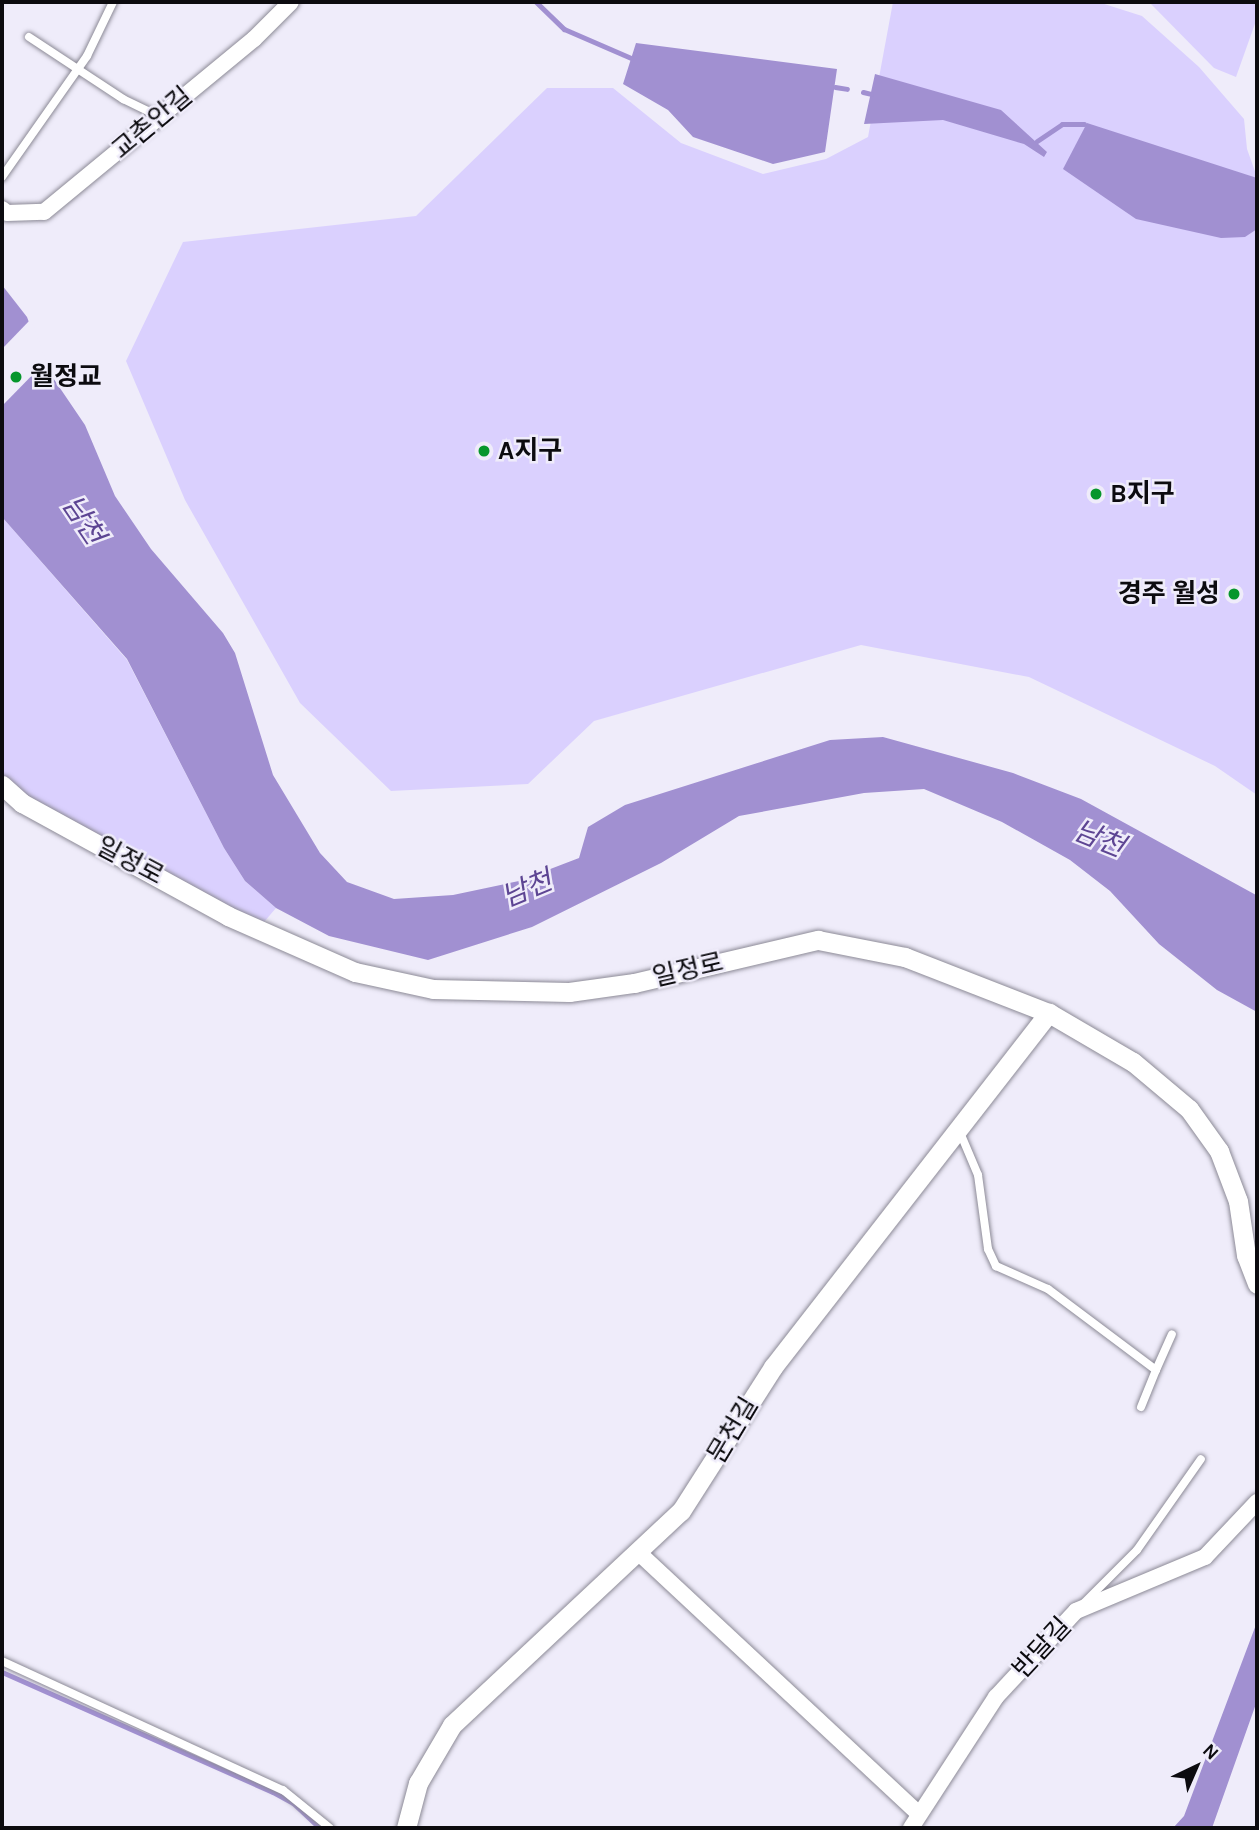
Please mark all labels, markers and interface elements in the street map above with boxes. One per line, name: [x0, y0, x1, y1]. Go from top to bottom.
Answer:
street label: 교촌안길: [105, 80, 199, 166]
place label: 월정교: [30, 361, 102, 393]
marker: 월정교: [8, 369, 24, 385]
place label: A지구: [498, 435, 562, 467]
marker: A지구: [476, 443, 492, 459]
place label: B지구: [1110, 478, 1175, 510]
marker: B지구: [1088, 486, 1104, 502]
water label: 남천: [55, 489, 111, 551]
place label: 경주 월성: [1118, 578, 1220, 610]
marker: 경주 월성: [1226, 586, 1242, 602]
water label: 남천: [1069, 814, 1129, 864]
street label: 일정로: [91, 830, 169, 892]
water label: 남천: [497, 863, 557, 915]
street label: 일정로: [650, 947, 726, 993]
street label: 문천길: [701, 1391, 765, 1469]
street label: 반달길: [1006, 1611, 1078, 1685]
north arrow: [1161, 1732, 1231, 1802]
text: N: [1198, 1739, 1223, 1765]

